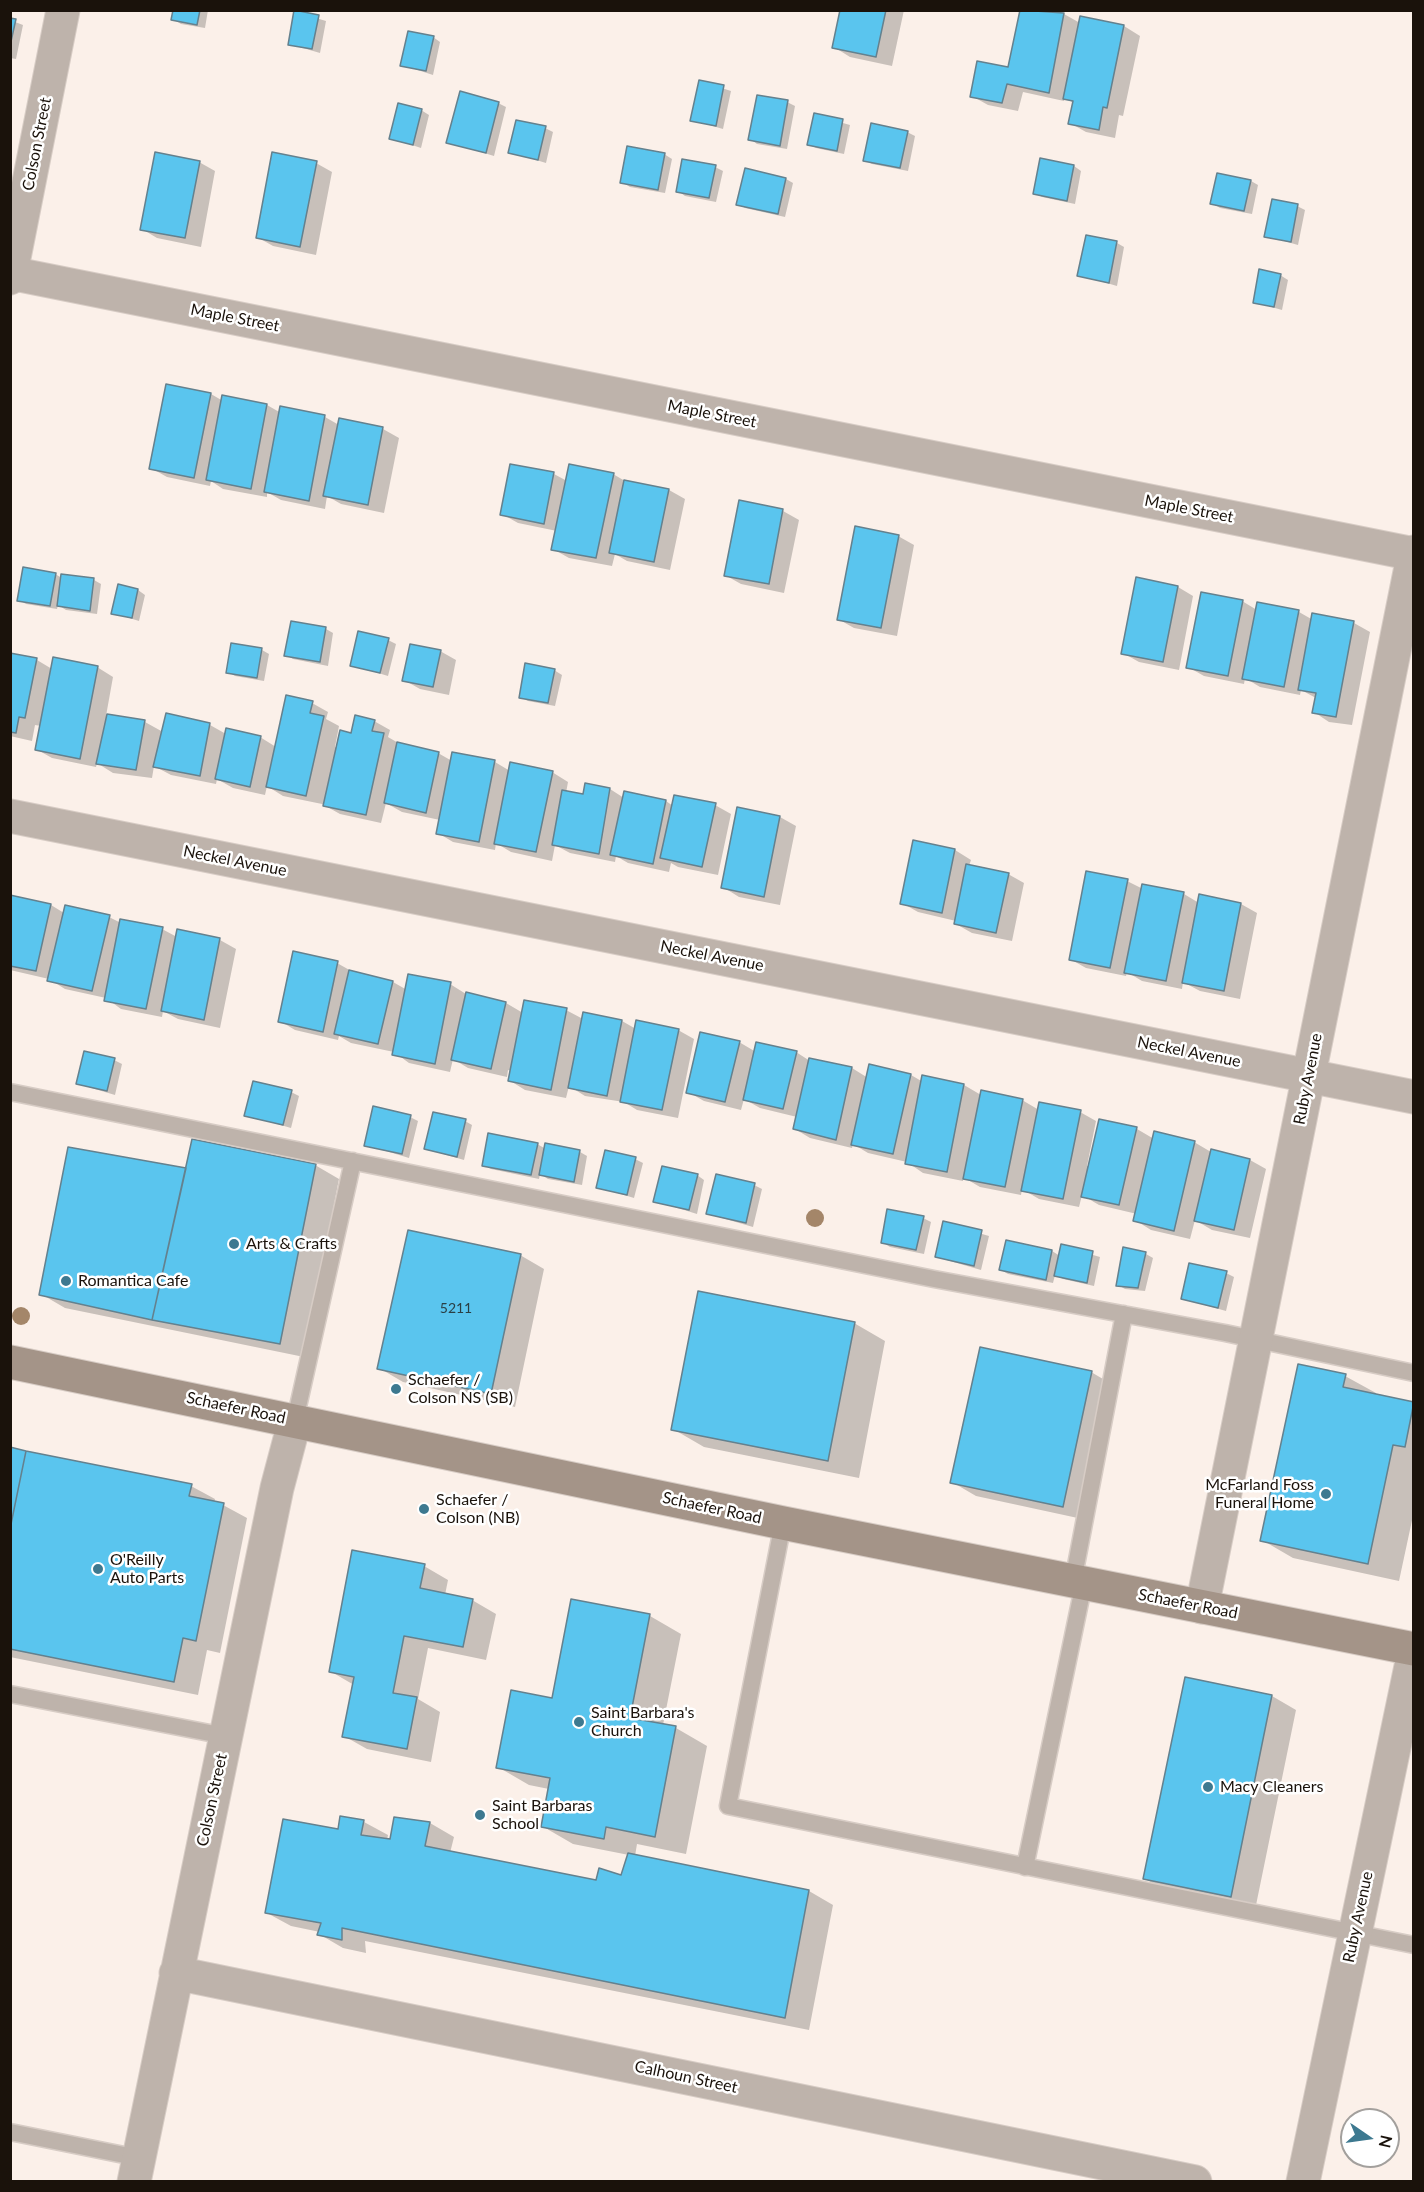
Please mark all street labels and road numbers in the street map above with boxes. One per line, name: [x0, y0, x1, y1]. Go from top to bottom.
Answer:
street label: Colson Street: [19, 96, 55, 192]
street label: Maple Street: [189, 300, 281, 336]
street label: Maple Street: [666, 396, 758, 432]
street label: Maple Street: [1143, 491, 1235, 527]
street label: Neckel Avenue: [182, 842, 288, 880]
street label: Neckel Avenue: [659, 937, 765, 975]
street label: Ruby Avenue: [1290, 1032, 1326, 1126]
street label: Neckel Avenue: [1136, 1033, 1242, 1071]
street label: Schaefer Road: [185, 1388, 287, 1428]
street label: Schaefer Road: [661, 1488, 763, 1528]
street label: Schaefer Road: [1137, 1585, 1239, 1623]
street label: Colson Street: [193, 1752, 231, 1848]
street label: Ruby Avenue: [1339, 1870, 1377, 1964]
street label: Calhoun Street: [633, 2057, 739, 2097]

